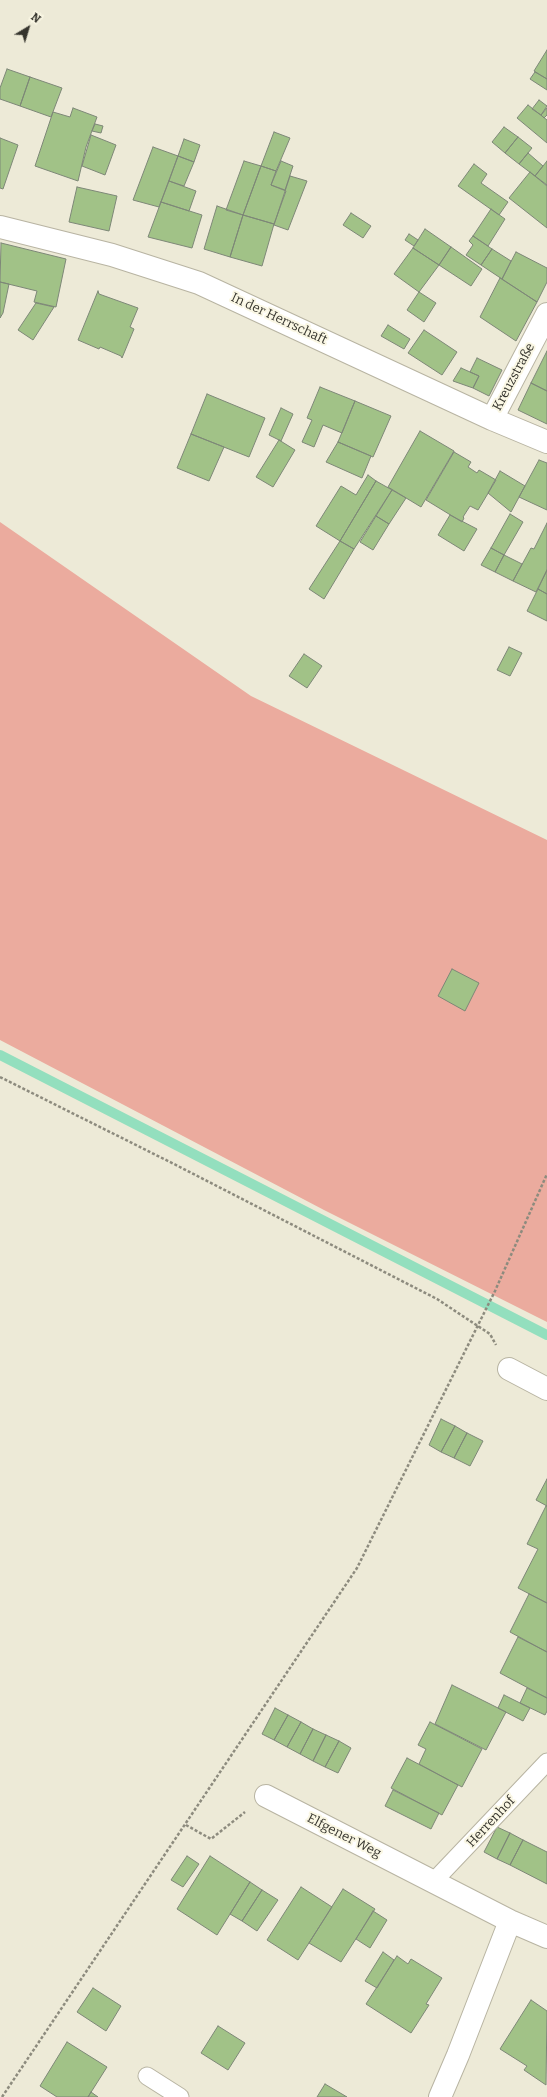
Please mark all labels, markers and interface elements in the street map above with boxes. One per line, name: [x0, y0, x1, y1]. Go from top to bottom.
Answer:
north arrow: [8, 8, 48, 48]
text: N: [28, 10, 43, 26]
street label: In der Herrschaft: [229, 290, 329, 348]
street label: Kreuzstraße: [490, 340, 538, 414]
street label: Herrenhof: [464, 1793, 518, 1851]
street label: Elfgener Weg: [304, 1811, 384, 1861]

